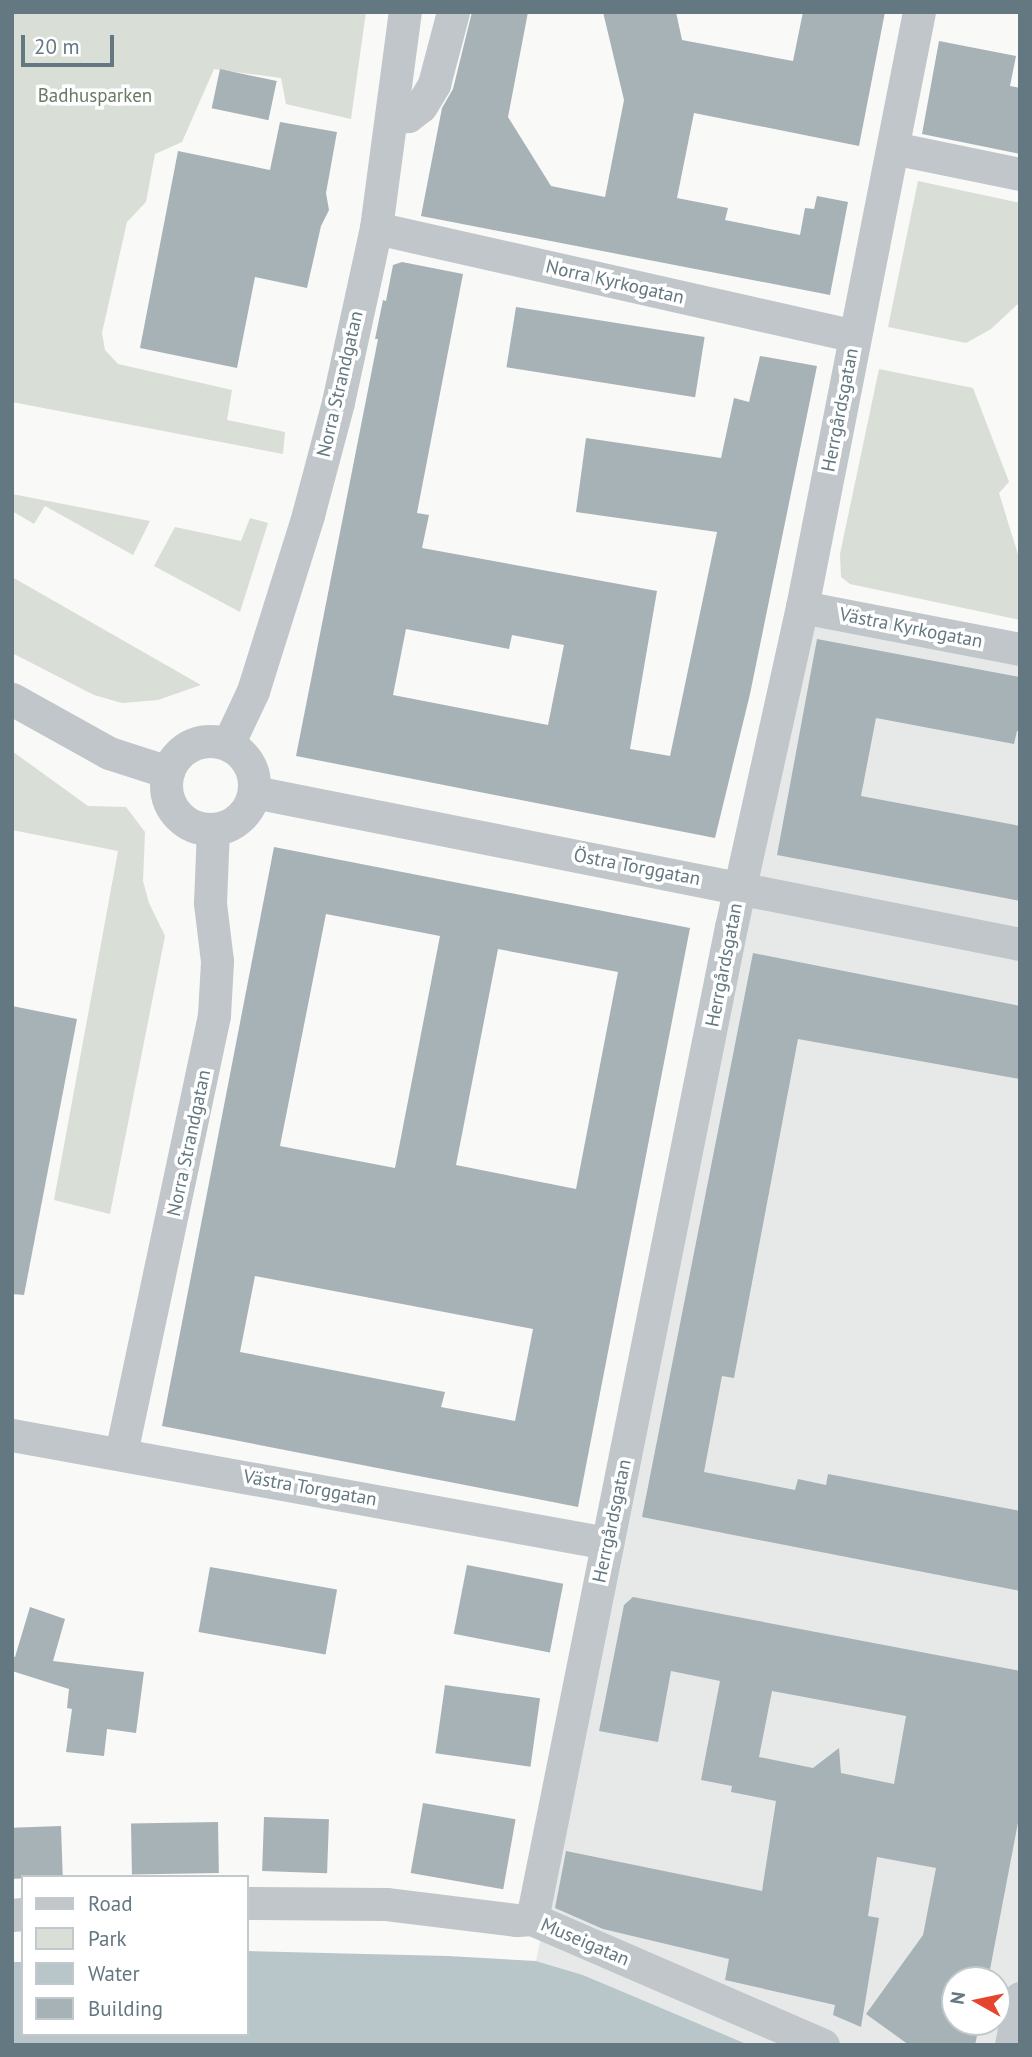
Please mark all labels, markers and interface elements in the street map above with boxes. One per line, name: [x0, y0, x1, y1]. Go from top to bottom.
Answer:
scale bar: [24, 21, 117, 65]
text: 20 m: [34, 33, 80, 60]
park label: Badhusparken: [38, 85, 152, 107]
street label: Norra Kyrkogatan: [544, 255, 686, 309]
street label: Norra Strandgatan: [312, 309, 368, 459]
street label: Herrgårdsgatan: [817, 346, 863, 474]
street label: Västra Kyrkogatan: [837, 603, 985, 653]
street label: Östra Torggatan: [571, 843, 703, 891]
street label: Herrgårdsgatan: [701, 901, 747, 1029]
street label: Norra Strandgatan: [162, 1068, 216, 1218]
street label: Herrgårdsgatan: [588, 1457, 636, 1585]
street label: Västra Torggatan: [241, 1465, 379, 1511]
legend: [21, 1875, 248, 2036]
text: Road: [88, 1890, 132, 1917]
street label: Museigatan: [537, 1913, 633, 1971]
text: Park: [88, 1925, 127, 1952]
text: Water: [88, 1960, 140, 1987]
north arrow: [941, 1966, 1011, 2036]
text: N: [944, 1990, 970, 2006]
text: Building: [88, 1995, 163, 2022]

